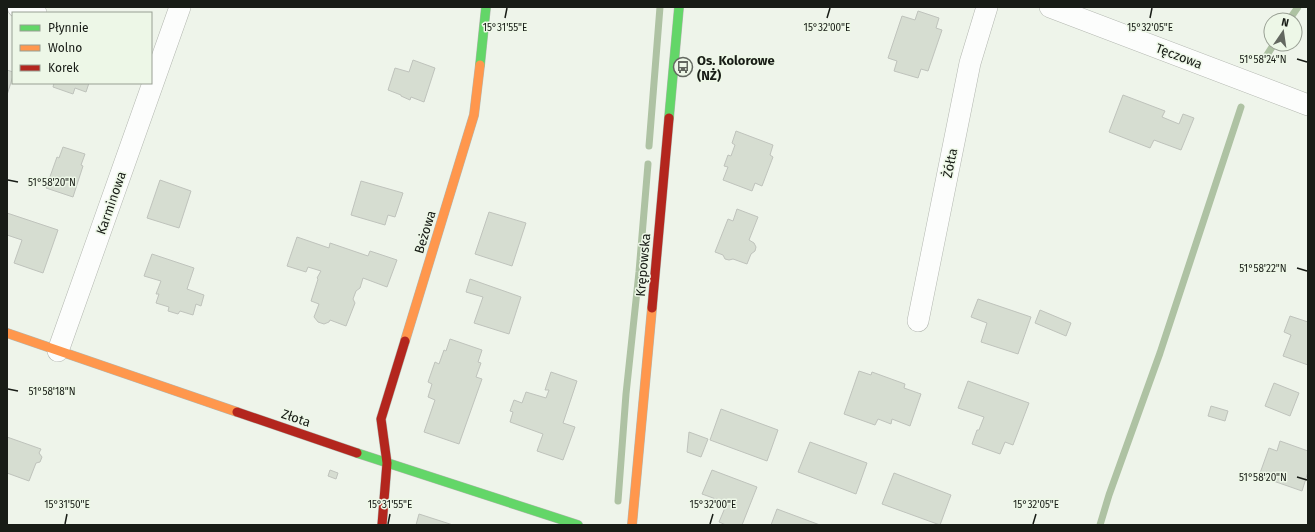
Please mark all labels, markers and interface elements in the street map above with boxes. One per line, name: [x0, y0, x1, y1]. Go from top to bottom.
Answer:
legend: [12, 12, 152, 84]
north arrow: [1263, 12, 1303, 52]
text: N: [1280, 16, 1290, 30]
text: Płynnie: [48, 21, 89, 35]
text: 15°31'55"E: [483, 22, 527, 34]
text: 15°32'00"E: [804, 22, 850, 34]
text: 15°32'05"E: [1127, 22, 1173, 34]
street label: Tęczowa: [1154, 40, 1204, 72]
text: Wolno: [48, 41, 82, 55]
place label: Os. Kolorowe (NŻ): [697, 53, 775, 83]
text: 51°58'24"N: [1240, 54, 1286, 66]
bus stop icon: Os. Kolorowe (NŻ): [672, 56, 694, 78]
text: Korek: [48, 61, 80, 75]
street label: Żółta: [940, 147, 960, 179]
street label: Karminowa: [93, 169, 129, 237]
text: 51°58'20"N: [28, 177, 76, 189]
street label: Beżowa: [411, 209, 439, 255]
street label: Krępowska: [633, 233, 653, 297]
text: 51°58'22"N: [1239, 263, 1287, 275]
text: 51°58'18"N: [28, 386, 76, 398]
street label: Złota: [280, 406, 312, 430]
text: 51°58'20"N: [1239, 472, 1287, 484]
text: 15°31'50"E: [44, 499, 90, 511]
text: 15°31'55"E: [368, 499, 412, 511]
text: 15°32'00"E: [690, 499, 736, 511]
text: 15°32'05"E: [1013, 499, 1059, 511]

